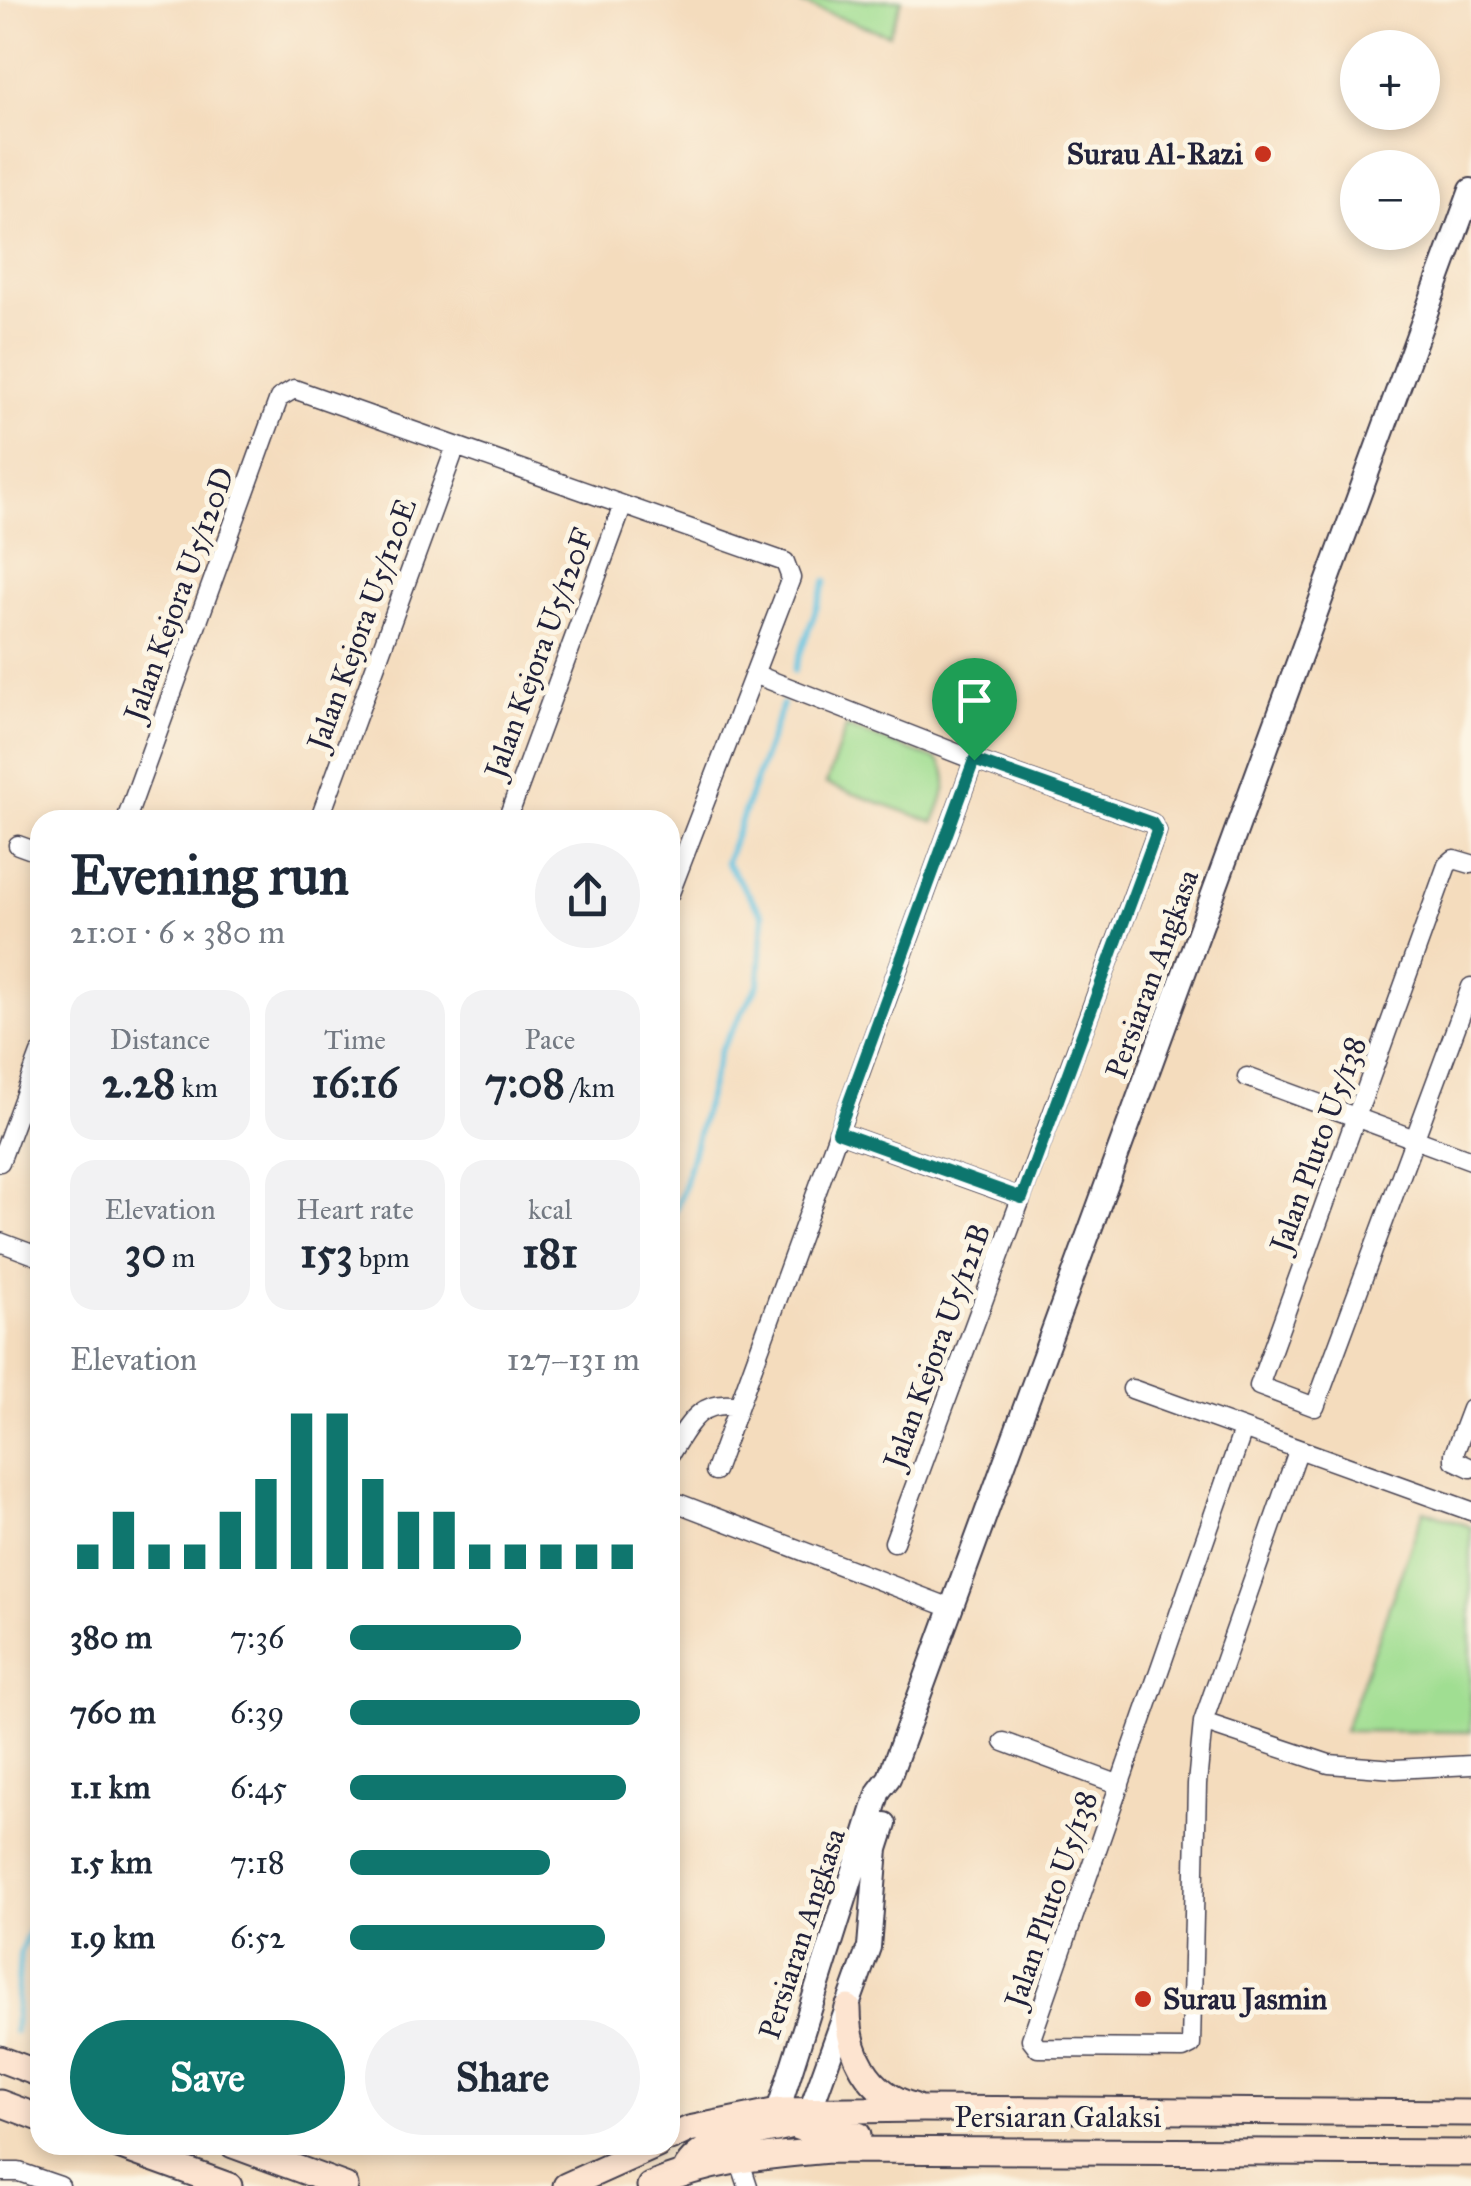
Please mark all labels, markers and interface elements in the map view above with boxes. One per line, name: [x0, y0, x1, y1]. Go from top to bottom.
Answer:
map controls: [1340, 30, 1440, 250]
button: +: [1340, 30, 1440, 130]
place label: Surau Al-Razi: [1067, 136, 1244, 172]
marker: Surau Al-Razi: [1252, 143, 1274, 165]
button: −: [1340, 150, 1440, 250]
street label: Jalan Kejora U5/120D: [115, 462, 242, 728]
street label: Jalan Kejora U5/120E: [299, 493, 424, 757]
street label: Jalan Kejora U5/120F: [476, 523, 601, 786]
pin: [932, 658, 1017, 761]
icon: arrive: [947, 673, 1002, 728]
text: Evening run: [70, 842, 349, 909]
button: share: [535, 843, 640, 948]
street label: Persiaran Angkasa: [1098, 865, 1207, 1083]
text: 21:01 · 6 × 380 m: [70, 913, 285, 952]
text: Distance: [110, 1022, 210, 1057]
text: Time: [324, 1022, 386, 1057]
text: Pace: [525, 1022, 575, 1057]
street label: Jalan Pluto U5/138: [1261, 1032, 1374, 1259]
text: 2.28: [102, 1057, 175, 1109]
text: 16:16: [312, 1057, 398, 1109]
text: 7:08: [485, 1057, 565, 1109]
text: km: [175, 1070, 218, 1105]
text: /km: [565, 1070, 615, 1105]
text: Elevation: [104, 1192, 216, 1227]
text: Heart rate: [296, 1192, 414, 1227]
text: kcal: [528, 1192, 572, 1227]
street label: Jalan Kejora U5/121B: [875, 1219, 998, 1476]
text: 30: [125, 1227, 166, 1279]
text: 153: [300, 1227, 353, 1279]
text: 181: [522, 1227, 578, 1279]
text: m: [166, 1240, 195, 1275]
text: bpm: [353, 1240, 410, 1275]
text: Elevation: [70, 1340, 197, 1379]
text: 127–131 m: [507, 1340, 640, 1379]
text: 380 m: [70, 1618, 152, 1657]
text: 7:36: [230, 1618, 284, 1657]
text: 760 m: [70, 1693, 156, 1732]
text: 6:39: [230, 1693, 284, 1732]
text: 1.1 km: [70, 1768, 151, 1807]
text: 6:45: [230, 1768, 287, 1807]
street label: Jalan Pluto U5/138: [996, 1786, 1105, 2015]
street label: Persiaran Angkasa: [751, 1824, 853, 2044]
text: 1.5 km: [70, 1843, 152, 1882]
text: 7:18: [230, 1843, 285, 1882]
text: 1.9 km: [70, 1918, 155, 1957]
text: 6:52: [230, 1918, 285, 1957]
place label: Surau Jasmin: [1163, 1981, 1328, 2018]
marker: Surau Jasmin: [1132, 1988, 1154, 2010]
button: Save: [70, 2020, 345, 2135]
button: Share: [365, 2020, 640, 2135]
street label: Persiaran Galaksi: [954, 2099, 1162, 2135]

